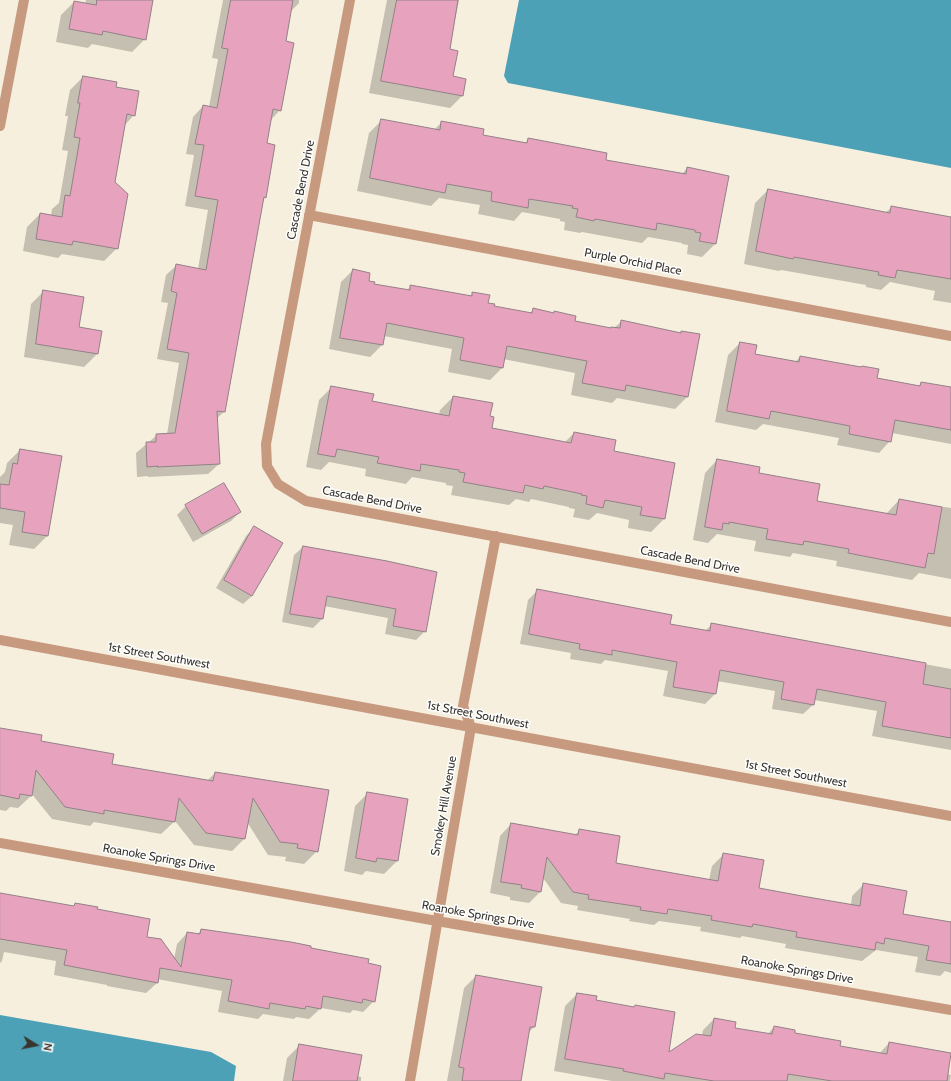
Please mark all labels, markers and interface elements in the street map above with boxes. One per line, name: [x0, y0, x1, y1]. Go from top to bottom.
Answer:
street label: Cascade Bend Drive: [284, 139, 318, 241]
street label: Purple Orchid Place: [583, 246, 683, 278]
street label: Cascade Bend Drive: [321, 483, 423, 517]
street label: Cascade Bend Drive: [639, 543, 741, 577]
street label: 1st Street Southwest: [107, 640, 211, 672]
street label: 1st Street Southwest: [426, 698, 530, 732]
street label: Smokey Hill Avenue: [428, 755, 460, 857]
street label: 1st Street Southwest: [744, 757, 848, 791]
street label: Roanoke Springs Drive: [102, 841, 216, 875]
street label: Roanoke Springs Drive: [421, 898, 535, 932]
street label: Roanoke Springs Drive: [740, 953, 854, 987]
north arrow: [16, 1025, 56, 1065]
text: N: [40, 1042, 55, 1052]

